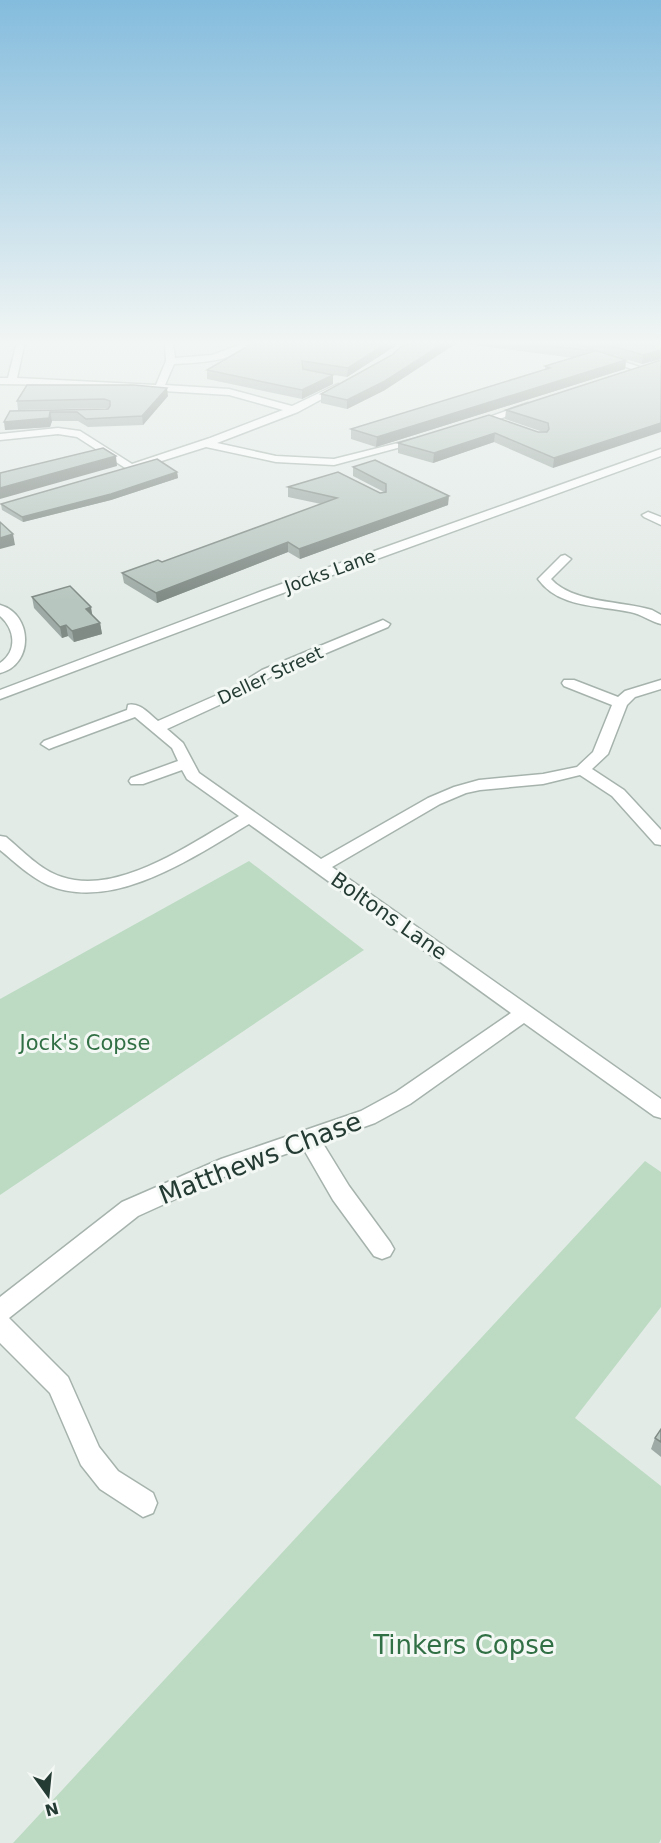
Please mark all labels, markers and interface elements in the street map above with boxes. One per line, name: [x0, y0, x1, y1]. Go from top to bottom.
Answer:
street label: Jocks Lane: [281, 545, 378, 598]
street label: Deller Street: [214, 641, 326, 709]
street label: Boltons Lane: [326, 867, 452, 965]
park label: Jock's Copse: [18, 1031, 150, 1055]
street label: Matthews Chase: [155, 1106, 365, 1210]
park label: Tinkers Copse: [372, 1630, 555, 1660]
north arrow: [18, 1765, 78, 1825]
text: N: [43, 1798, 61, 1820]

